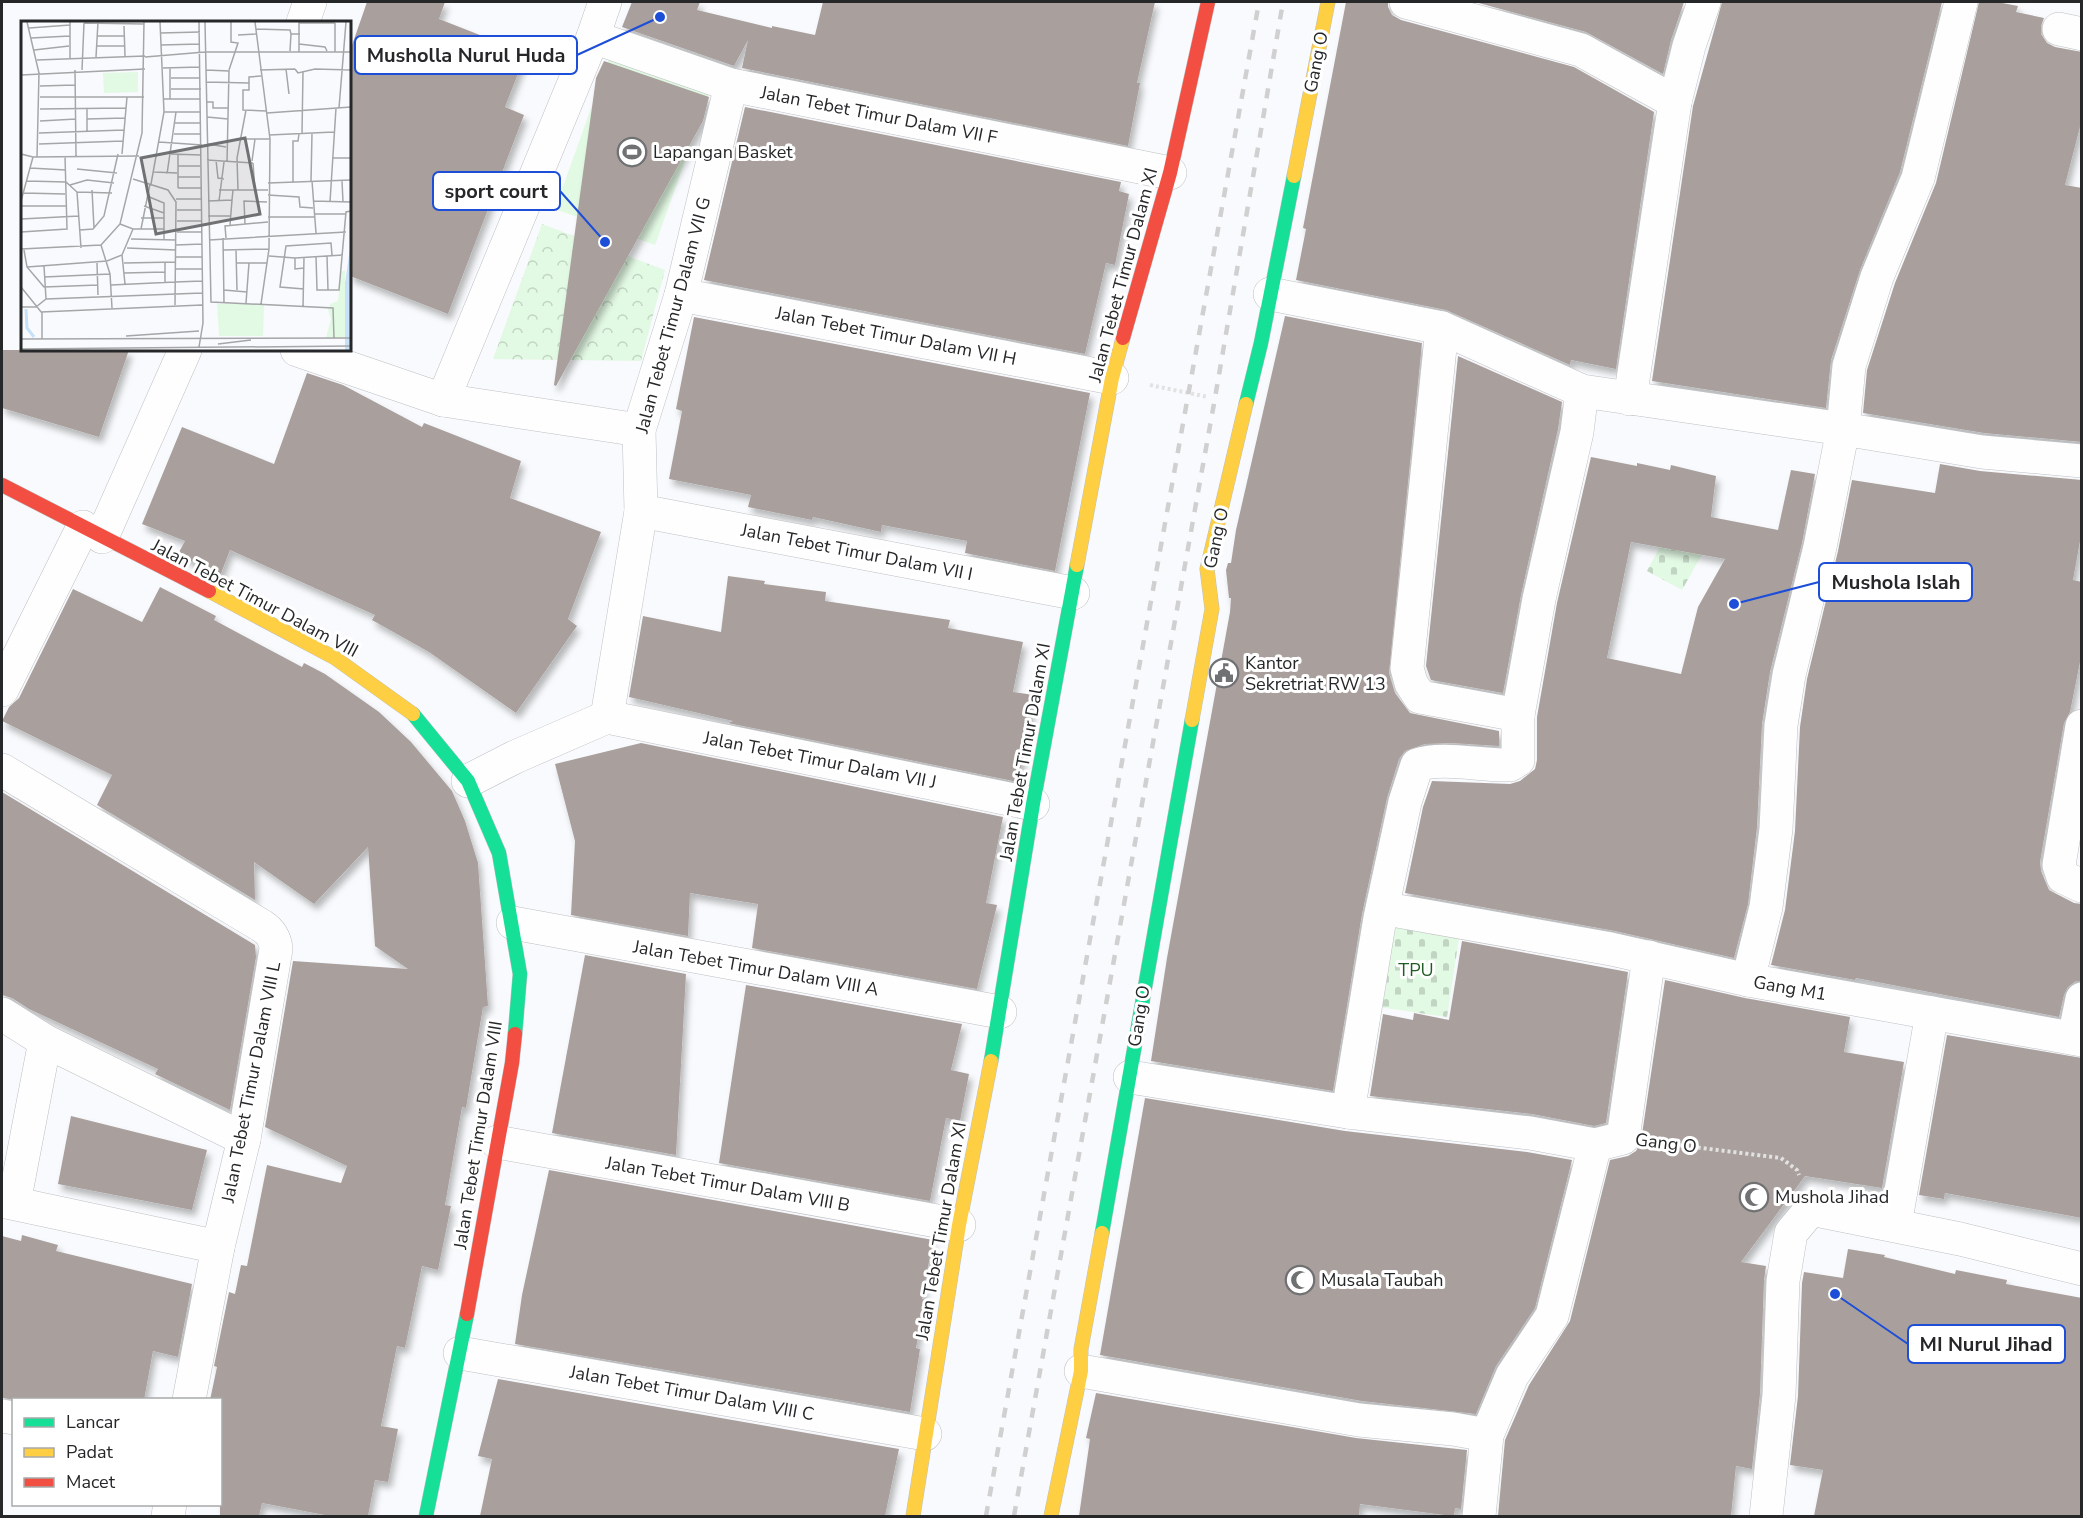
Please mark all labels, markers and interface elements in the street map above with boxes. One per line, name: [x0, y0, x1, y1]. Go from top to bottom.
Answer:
inset map: [21, 21, 351, 351]
street label: Gang O: [1298, 29, 1334, 95]
callout: Musholla Nurul Huda: [355, 36, 577, 74]
text: Musholla Nurul Huda: [367, 42, 565, 69]
street label: Jalan Tebet Timur Dalam VII F: [758, 80, 1000, 150]
sports icon: Lapangan Basket: [616, 136, 648, 168]
place label: Lapangan Basket: [653, 140, 793, 164]
street label: Jalan Tebet Timur Dalam XI: [1083, 165, 1163, 386]
callout: sport court: [433, 172, 560, 210]
text: sport court: [444, 178, 548, 205]
street label: Jalan Tebet Timur Dalam VII G: [630, 194, 716, 437]
street label: Jalan Tebet Timur Dalam VII H: [773, 301, 1018, 371]
street label: Gang O: [1198, 505, 1234, 571]
street label: Jalan Tebet Timur Dalam VII I: [738, 518, 975, 586]
street label: Jalan Tebet Timur Dalam VIII: [147, 533, 362, 663]
callout: Mushola Islah: [1819, 563, 1972, 601]
text: Mushola Islah: [1831, 569, 1961, 596]
street label: Jalan Tebet Timur Dalam XI: [994, 641, 1056, 864]
place label: Kantor Sekretriat RW 13: [1245, 651, 1386, 696]
public building icon: Kantor Sekretriat RW 13: [1208, 657, 1240, 689]
street label: Jalan Tebet Timur Dalam VII J: [701, 725, 938, 794]
street label: Jalan Tebet Timur Dalam VIII A: [631, 934, 880, 1001]
park label: TPU: [1398, 958, 1434, 982]
street label: Jalan Tebet Timur Dalam VIII L: [216, 959, 286, 1206]
street label: Gang M1: [1751, 970, 1829, 1006]
street label: Gang O: [1122, 984, 1156, 1048]
street label: Jalan Tebet Timur Dalam VIII: [448, 1019, 508, 1252]
street label: Jalan Tebet Timur Dalam XI: [910, 1120, 972, 1343]
street label: Gang O: [1634, 1127, 1698, 1159]
street label: Jalan Tebet Timur Dalam VIII B: [603, 1151, 852, 1217]
mosque icon: Mushola Jihad: [1738, 1181, 1770, 1213]
place label: Mushola Jihad: [1775, 1185, 1889, 1209]
mosque icon: Musala Taubah: [1284, 1264, 1316, 1296]
place label: Musala Taubah: [1321, 1268, 1444, 1292]
callout: MI Nurul Jihad: [1908, 1325, 2065, 1363]
text: MI Nurul Jihad: [1920, 1331, 2052, 1358]
street label: Jalan Tebet Timur Dalam VIII C: [567, 1360, 816, 1426]
legend: [12, 1398, 222, 1506]
text: Lancar: [66, 1410, 120, 1434]
text: Padat: [66, 1440, 114, 1464]
text: Macet: [66, 1470, 116, 1494]

